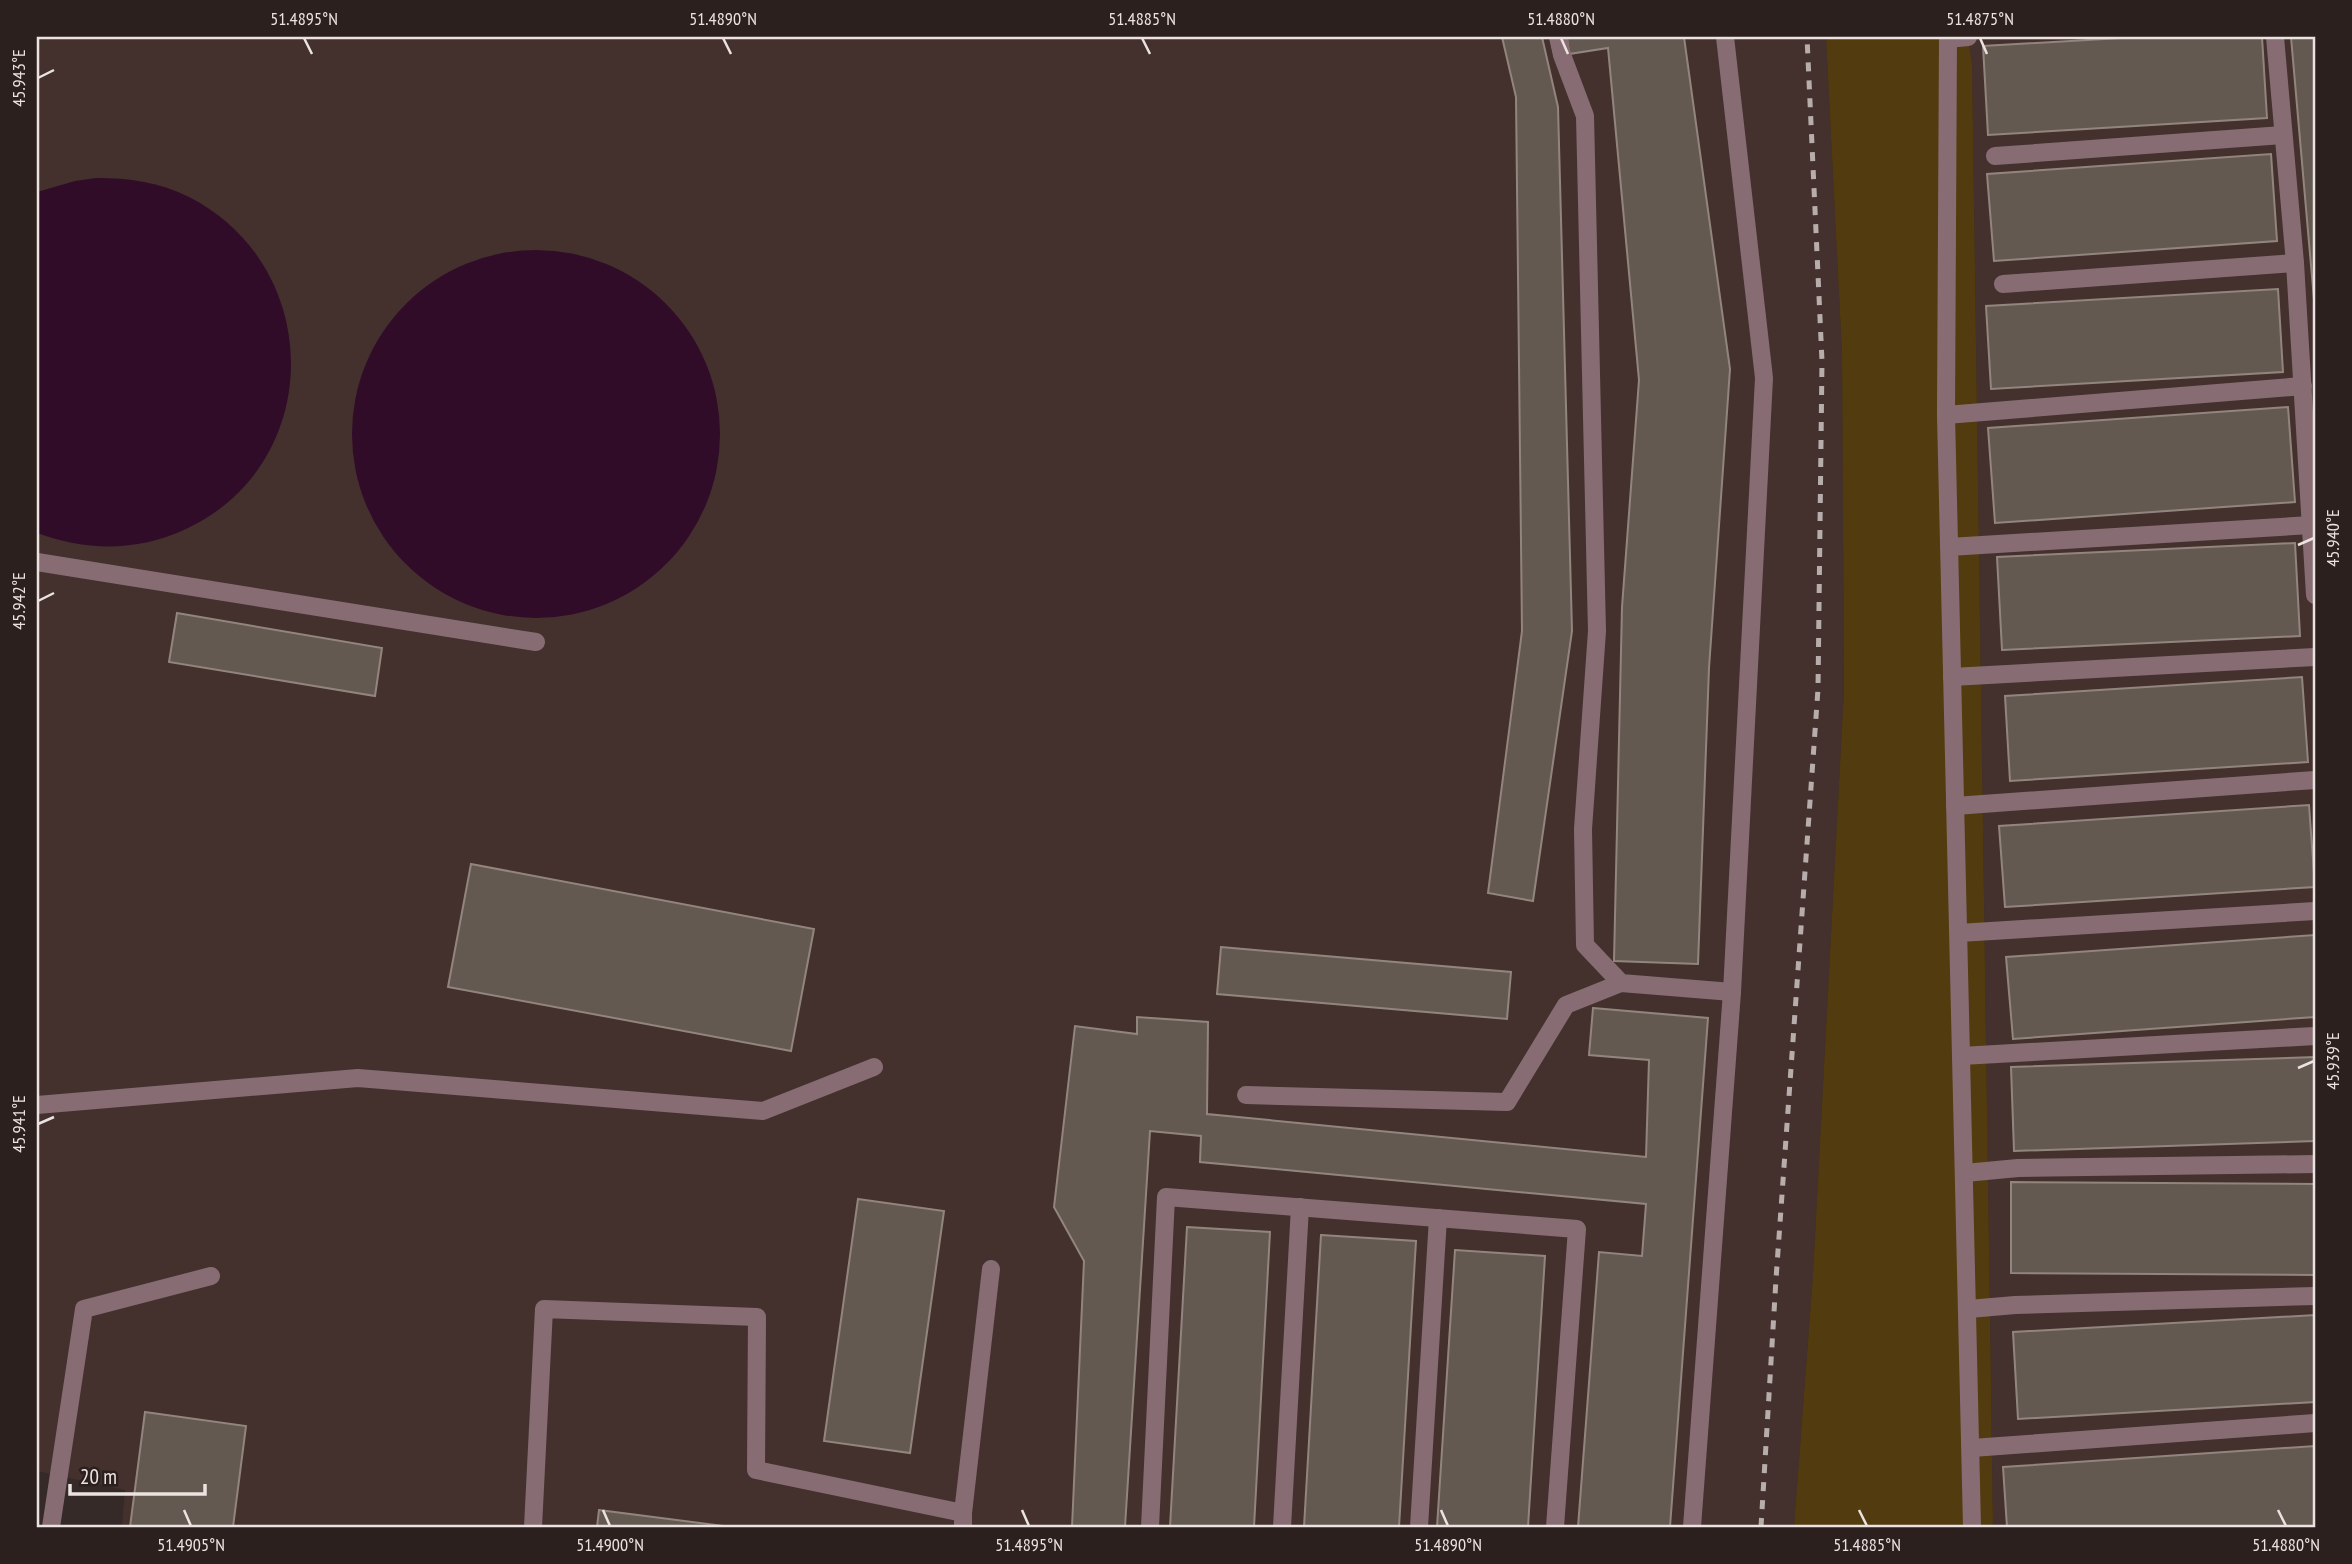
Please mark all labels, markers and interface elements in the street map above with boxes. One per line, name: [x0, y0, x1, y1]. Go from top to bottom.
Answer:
text: 51.4895°N: [270, 7, 338, 30]
text: 51.4890°N: [689, 7, 757, 30]
text: 51.4885°N: [1108, 7, 1176, 30]
text: 51.4880°N: [1527, 7, 1595, 30]
text: 51.4875°N: [1946, 7, 2014, 30]
text: 45.943°E: [7, 49, 30, 107]
text: 45.940°E: [2321, 509, 2344, 567]
text: 45.942°E: [7, 572, 30, 630]
text: 45.939°E: [2321, 1032, 2344, 1090]
text: 45.941°E: [7, 1095, 30, 1153]
scale bar: [70, 1452, 205, 1496]
text: 20 m: [80, 1463, 117, 1490]
text: 51.4905°N: [157, 1533, 225, 1556]
text: 51.4900°N: [576, 1533, 644, 1556]
text: 51.4895°N: [995, 1533, 1063, 1556]
text: 51.4890°N: [1414, 1533, 1482, 1556]
text: 51.4885°N: [1833, 1533, 1901, 1556]
text: 51.4880°N: [2252, 1533, 2320, 1556]

